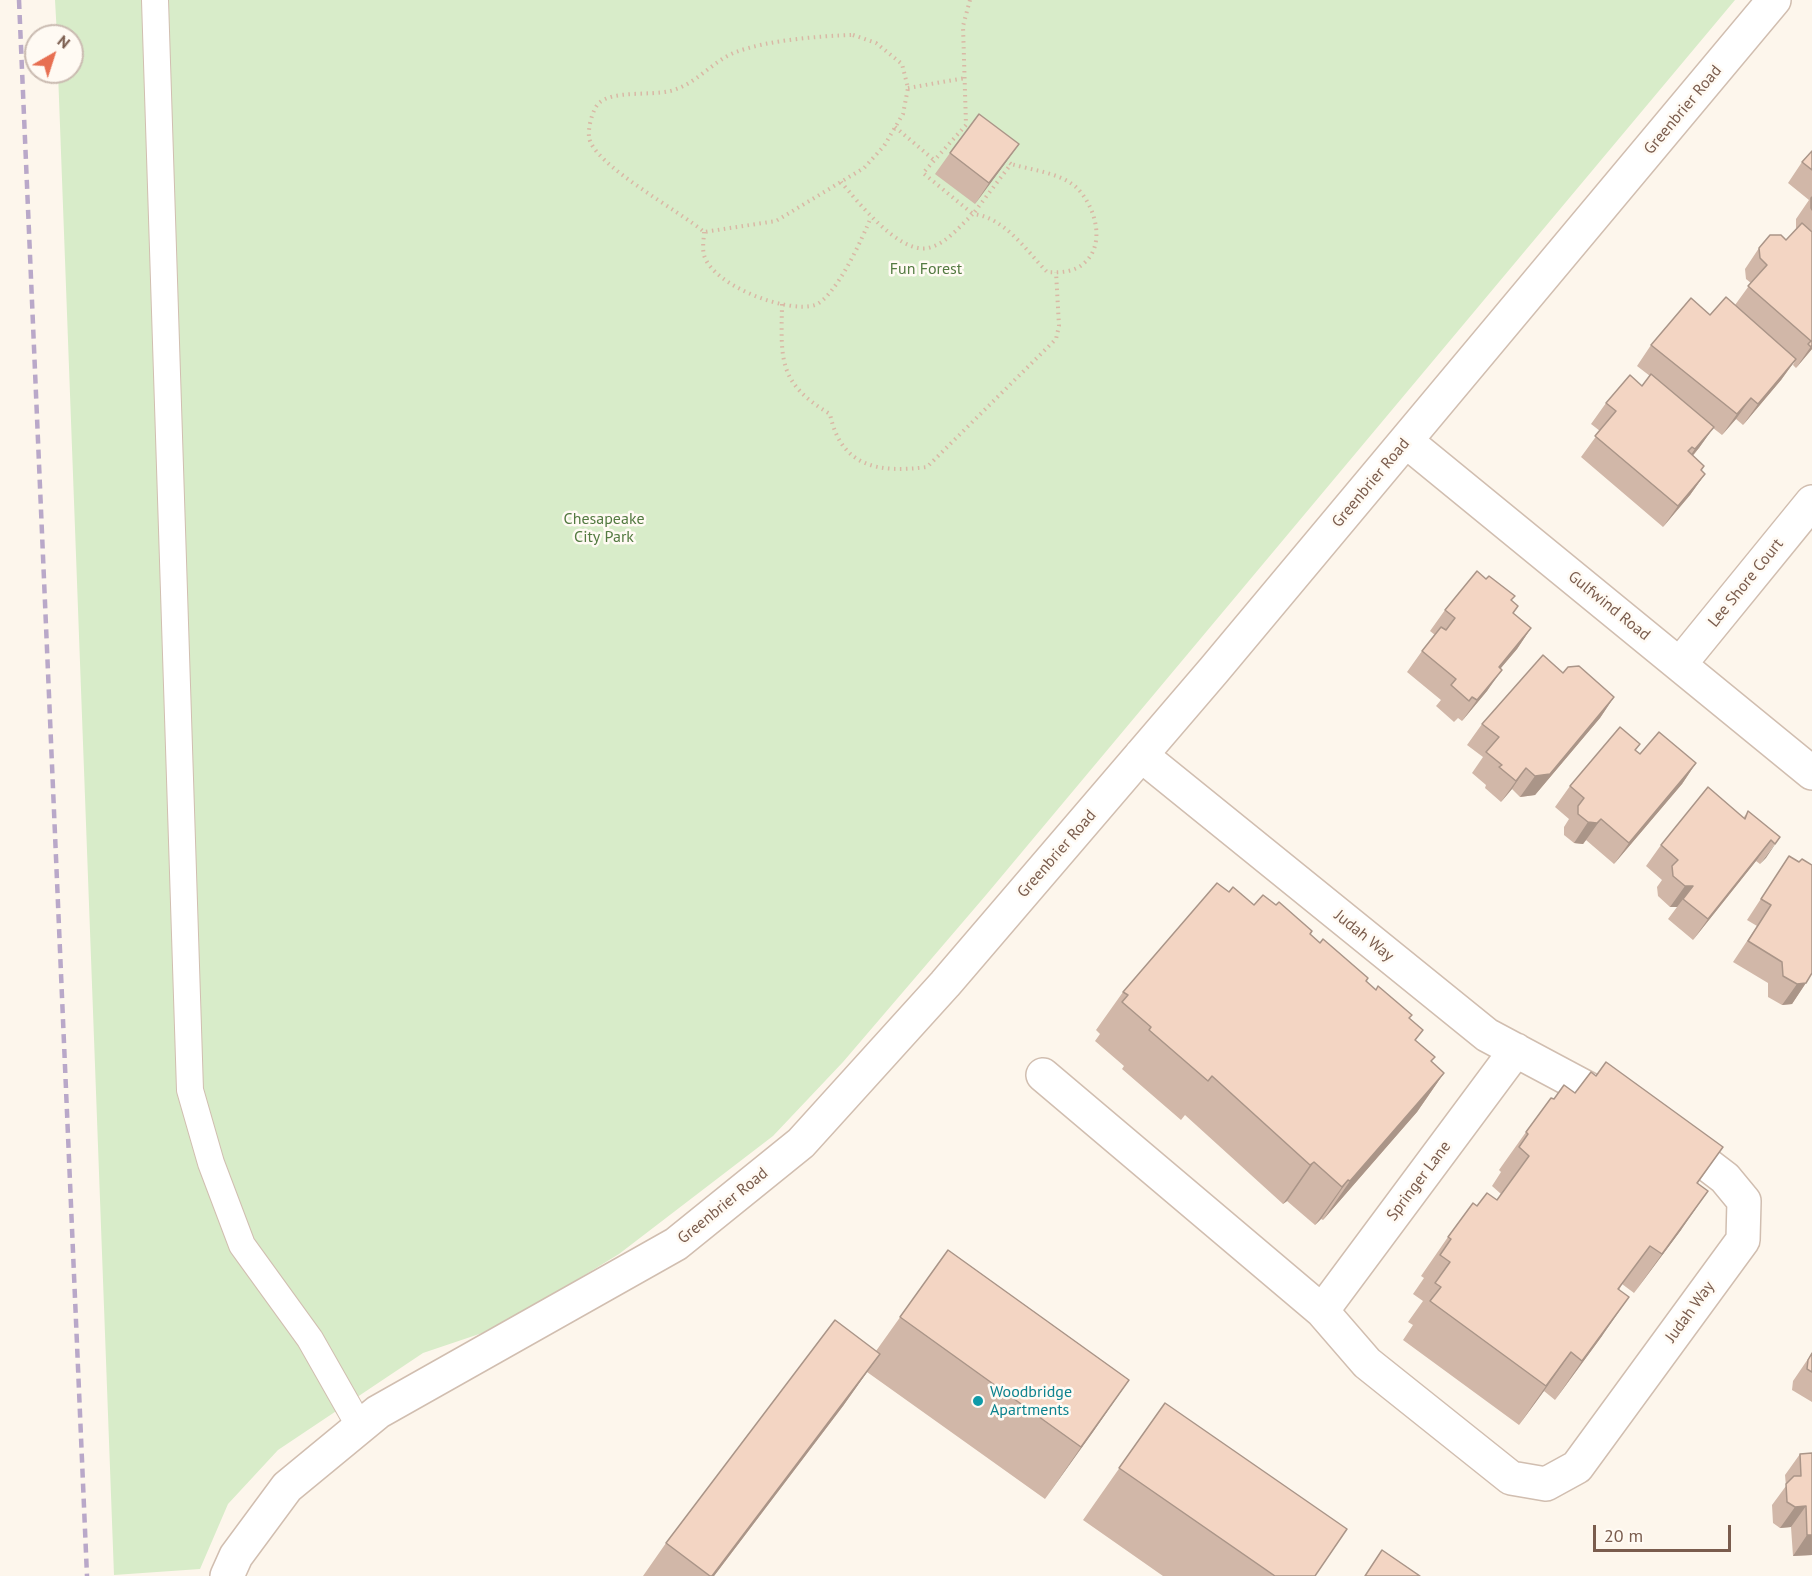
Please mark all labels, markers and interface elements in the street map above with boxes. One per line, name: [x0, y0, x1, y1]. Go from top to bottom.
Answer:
north arrow: [24, 24, 84, 84]
text: N: [54, 30, 74, 53]
street label: Greenbrier Road: [1640, 62, 1726, 158]
park label: Fun Forest: [890, 259, 962, 279]
street label: Greenbrier Road: [1328, 435, 1414, 531]
park label: Chesapeake City Park: [563, 509, 645, 547]
street label: Lee Shore Court: [1704, 535, 1788, 631]
street label: Gulfwind Road: [1564, 567, 1654, 645]
street label: Greenbrier Road: [1014, 806, 1100, 902]
street label: Judah Way: [1330, 906, 1398, 966]
street label: Springer Lane: [1383, 1137, 1455, 1225]
street label: Greenbrier Road: [674, 1164, 772, 1248]
street label: Judah Way: [1661, 1278, 1719, 1346]
place label: Woodbridge Apartments: [990, 1382, 1072, 1420]
marker: Woodbridge Apartments: [971, 1394, 985, 1408]
scale bar: [1596, 1513, 1734, 1551]
text: 20 m: [1604, 1524, 1643, 1547]

